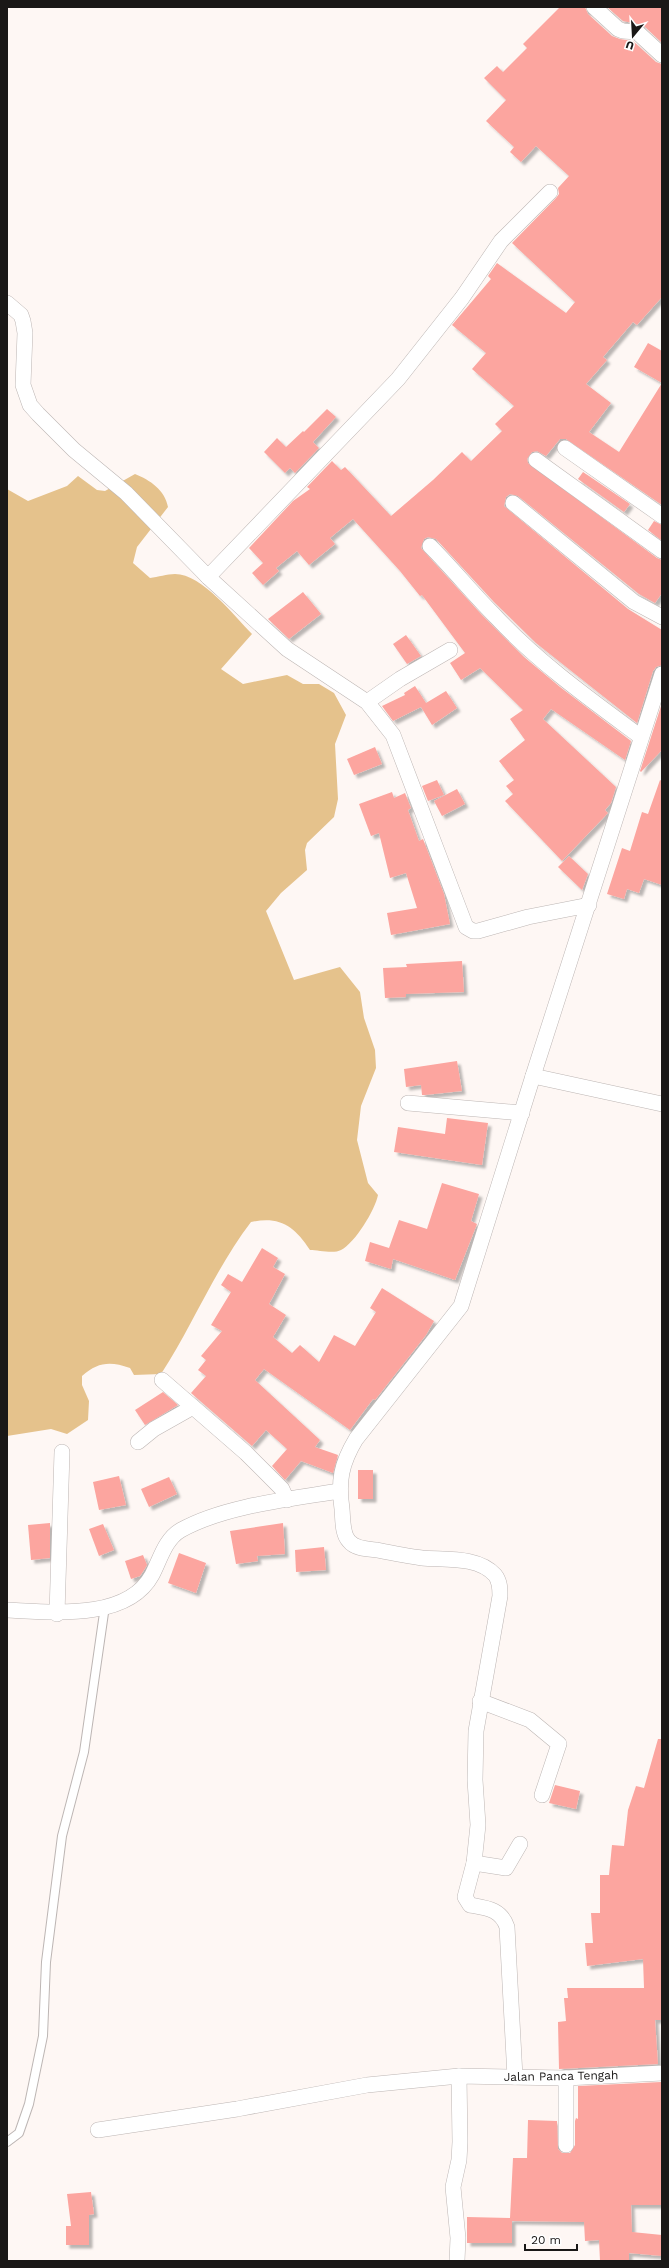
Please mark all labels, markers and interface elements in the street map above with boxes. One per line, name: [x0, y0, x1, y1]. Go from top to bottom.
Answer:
north arrow: [613, 16, 653, 56]
text: U: [624, 38, 636, 52]
street label: Jalan Panca Tengah: [503, 2068, 619, 2084]
scale bar: [525, 2226, 577, 2252]
text: 20 m: [531, 2233, 561, 2247]

